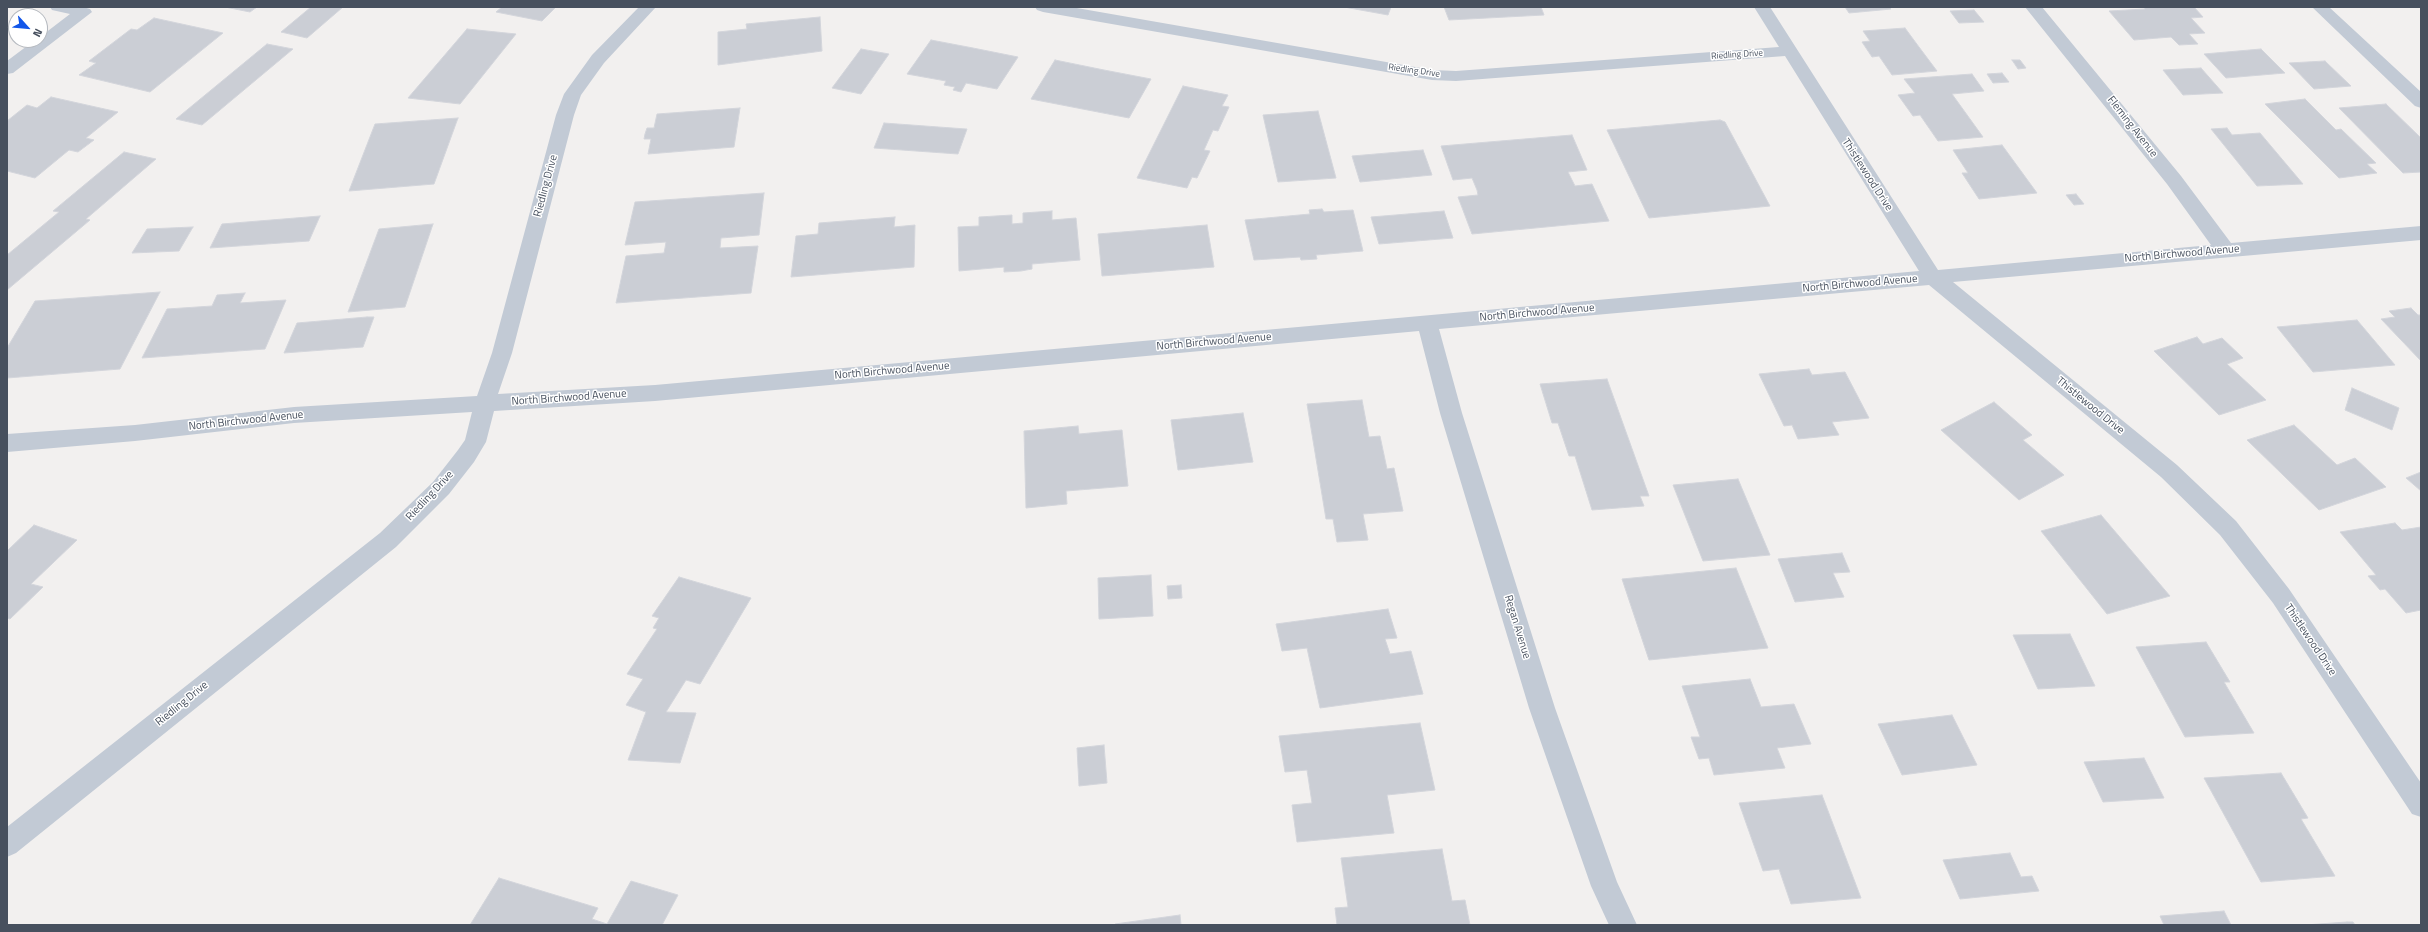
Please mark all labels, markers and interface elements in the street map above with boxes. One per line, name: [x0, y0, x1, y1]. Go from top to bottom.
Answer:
north arrow: [8, 8, 48, 48]
text: N: [29, 26, 47, 40]
street label: Riedling Drive: [1711, 48, 1763, 62]
street label: Riedling Drive: [1388, 62, 1440, 80]
street label: Fleming Avenue: [2104, 94, 2160, 160]
street label: Thistlewood Drive: [1839, 136, 1895, 214]
street label: Riedling Drive: [531, 154, 561, 218]
street label: North Birchwood Avenue: [2124, 242, 2240, 266]
street label: North Birchwood Avenue: [1802, 272, 1918, 296]
street label: North Birchwood Avenue: [1479, 301, 1595, 325]
street label: North Birchwood Avenue: [1156, 330, 1272, 354]
street label: North Birchwood Avenue: [834, 359, 950, 383]
street label: Thistlewood Drive: [2053, 375, 2127, 437]
street label: North Birchwood Avenue: [511, 387, 627, 409]
street label: North Birchwood Avenue: [188, 408, 304, 434]
street label: Riedling Drive: [404, 468, 456, 524]
street label: Regan Avenue: [1501, 593, 1533, 661]
street label: Thistlewood Drive: [2281, 602, 2339, 678]
street label: Riedling Drive: [153, 679, 211, 729]

